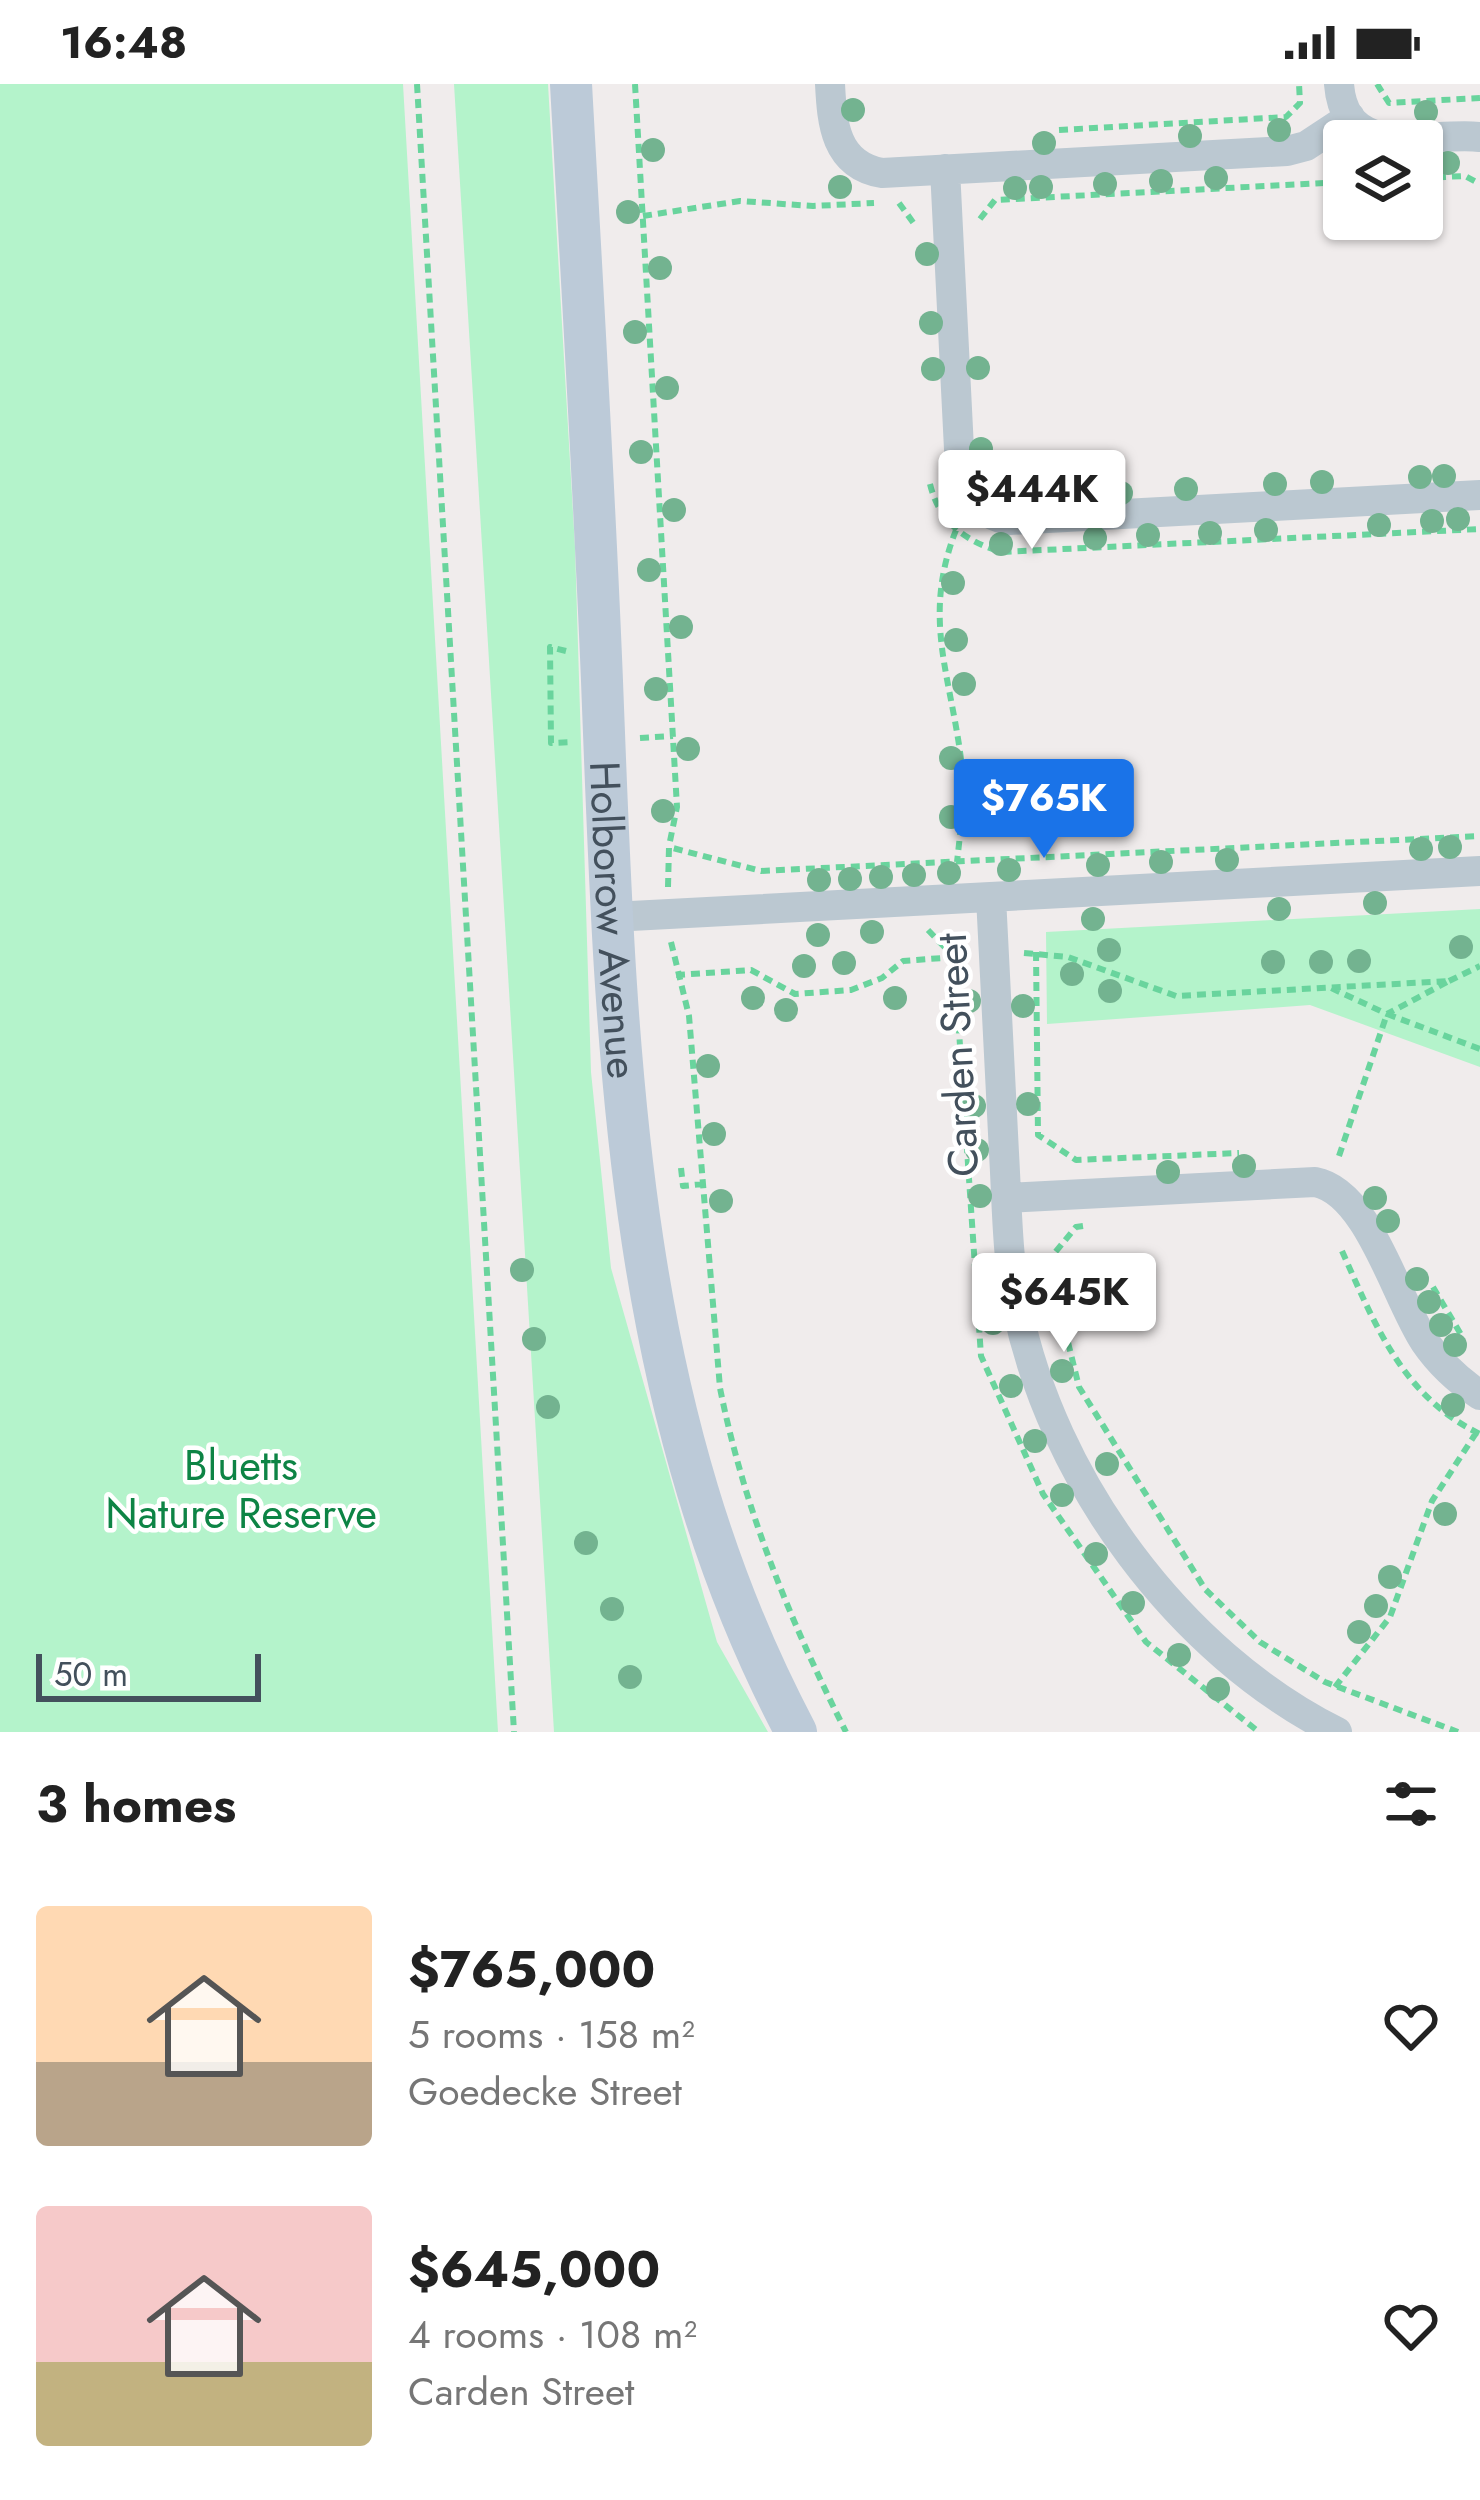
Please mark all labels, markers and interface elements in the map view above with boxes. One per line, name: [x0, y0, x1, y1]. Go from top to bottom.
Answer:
text: 16:48: [60, 10, 187, 75]
map controls: [1323, 120, 1443, 240]
button: layers: [1323, 120, 1443, 240]
pin: $444K: [948, 450, 1116, 552]
text: $444K: [965, 460, 1099, 517]
pin: $765K: [960, 759, 1128, 861]
street label: Holborow Avenue: [574, 760, 653, 1081]
text: $765K: [981, 769, 1107, 826]
street label: Carden Street: [921, 932, 994, 1178]
pin: $645K: [980, 1253, 1148, 1355]
text: $645K: [999, 1263, 1129, 1320]
park label: Bluetts Nature Reserve: [105, 1435, 377, 1544]
scale bar: [36, 1648, 261, 1701]
text: 50 m: [54, 1651, 128, 1698]
text: 3 homes: [36, 1767, 236, 1841]
icon: filters: [1378, 1771, 1444, 1837]
text: $765,000: [408, 1932, 655, 2006]
icon: home: [132, 1954, 276, 2098]
icon: heart: [1378, 1993, 1444, 2059]
text: 5 rooms · 158 m²: [408, 2006, 695, 2063]
text: Goedecke Street: [408, 2063, 682, 2120]
text: $645,000: [408, 2232, 660, 2306]
icon: home: [132, 2254, 276, 2398]
icon: heart: [1378, 2293, 1444, 2359]
text: 4 rooms · 108 m²: [408, 2306, 697, 2363]
text: Carden Street: [408, 2363, 634, 2420]

